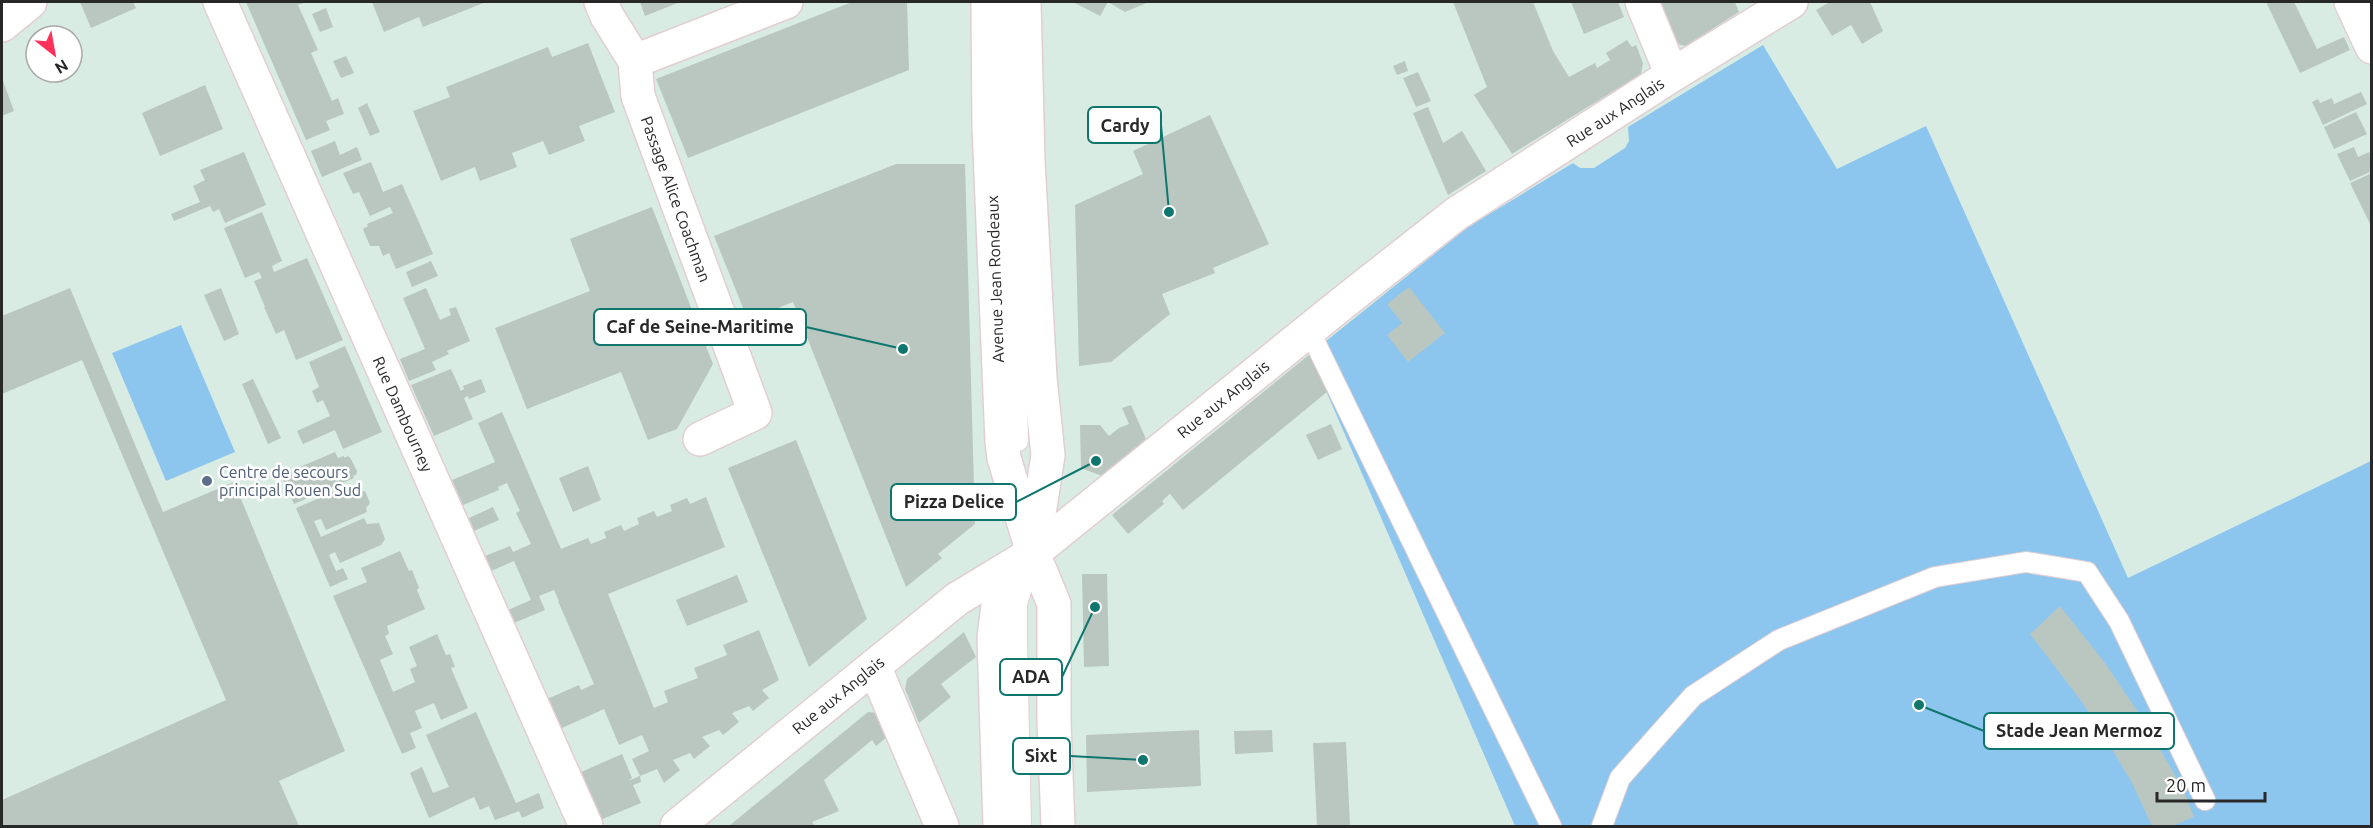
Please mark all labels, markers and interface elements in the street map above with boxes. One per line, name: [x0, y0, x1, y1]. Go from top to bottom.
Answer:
north arrow: [24, 24, 84, 84]
text: N: [52, 56, 71, 78]
street label: Rue aux Anglais: [1563, 74, 1667, 150]
callout: Cardy: [1088, 107, 1161, 143]
street label: Passage Alice Coachman: [638, 114, 714, 284]
text: Cardy: [1100, 115, 1150, 135]
street label: Avenue Jean Rondeaux: [983, 195, 1007, 363]
callout: Caf de Seine-Maritime: [594, 309, 806, 345]
text: Caf de Seine-Maritime: [606, 316, 794, 336]
street label: Rue Dambourney: [369, 353, 437, 475]
street label: Rue aux Anglais: [1174, 357, 1273, 441]
place label: Centre de secours principal Rouen Sud: [219, 463, 361, 499]
marker: Centre de secours principal Rouen Sud: [200, 474, 214, 488]
callout: Pizza Delice: [891, 484, 1016, 520]
text: Pizza Delice: [904, 491, 1004, 511]
street label: Rue aux Anglais: [789, 653, 888, 737]
callout: ADA: [1000, 659, 1062, 695]
text: ADA: [1012, 666, 1050, 686]
callout: Stade Jean Mermoz: [1984, 713, 2174, 749]
text: Stade Jean Mermoz: [1996, 720, 2162, 740]
callout: Sixt: [1013, 738, 1070, 774]
text: Sixt: [1025, 745, 1058, 765]
scale bar: [2157, 765, 2265, 803]
text: 20 m: [2166, 775, 2206, 795]

